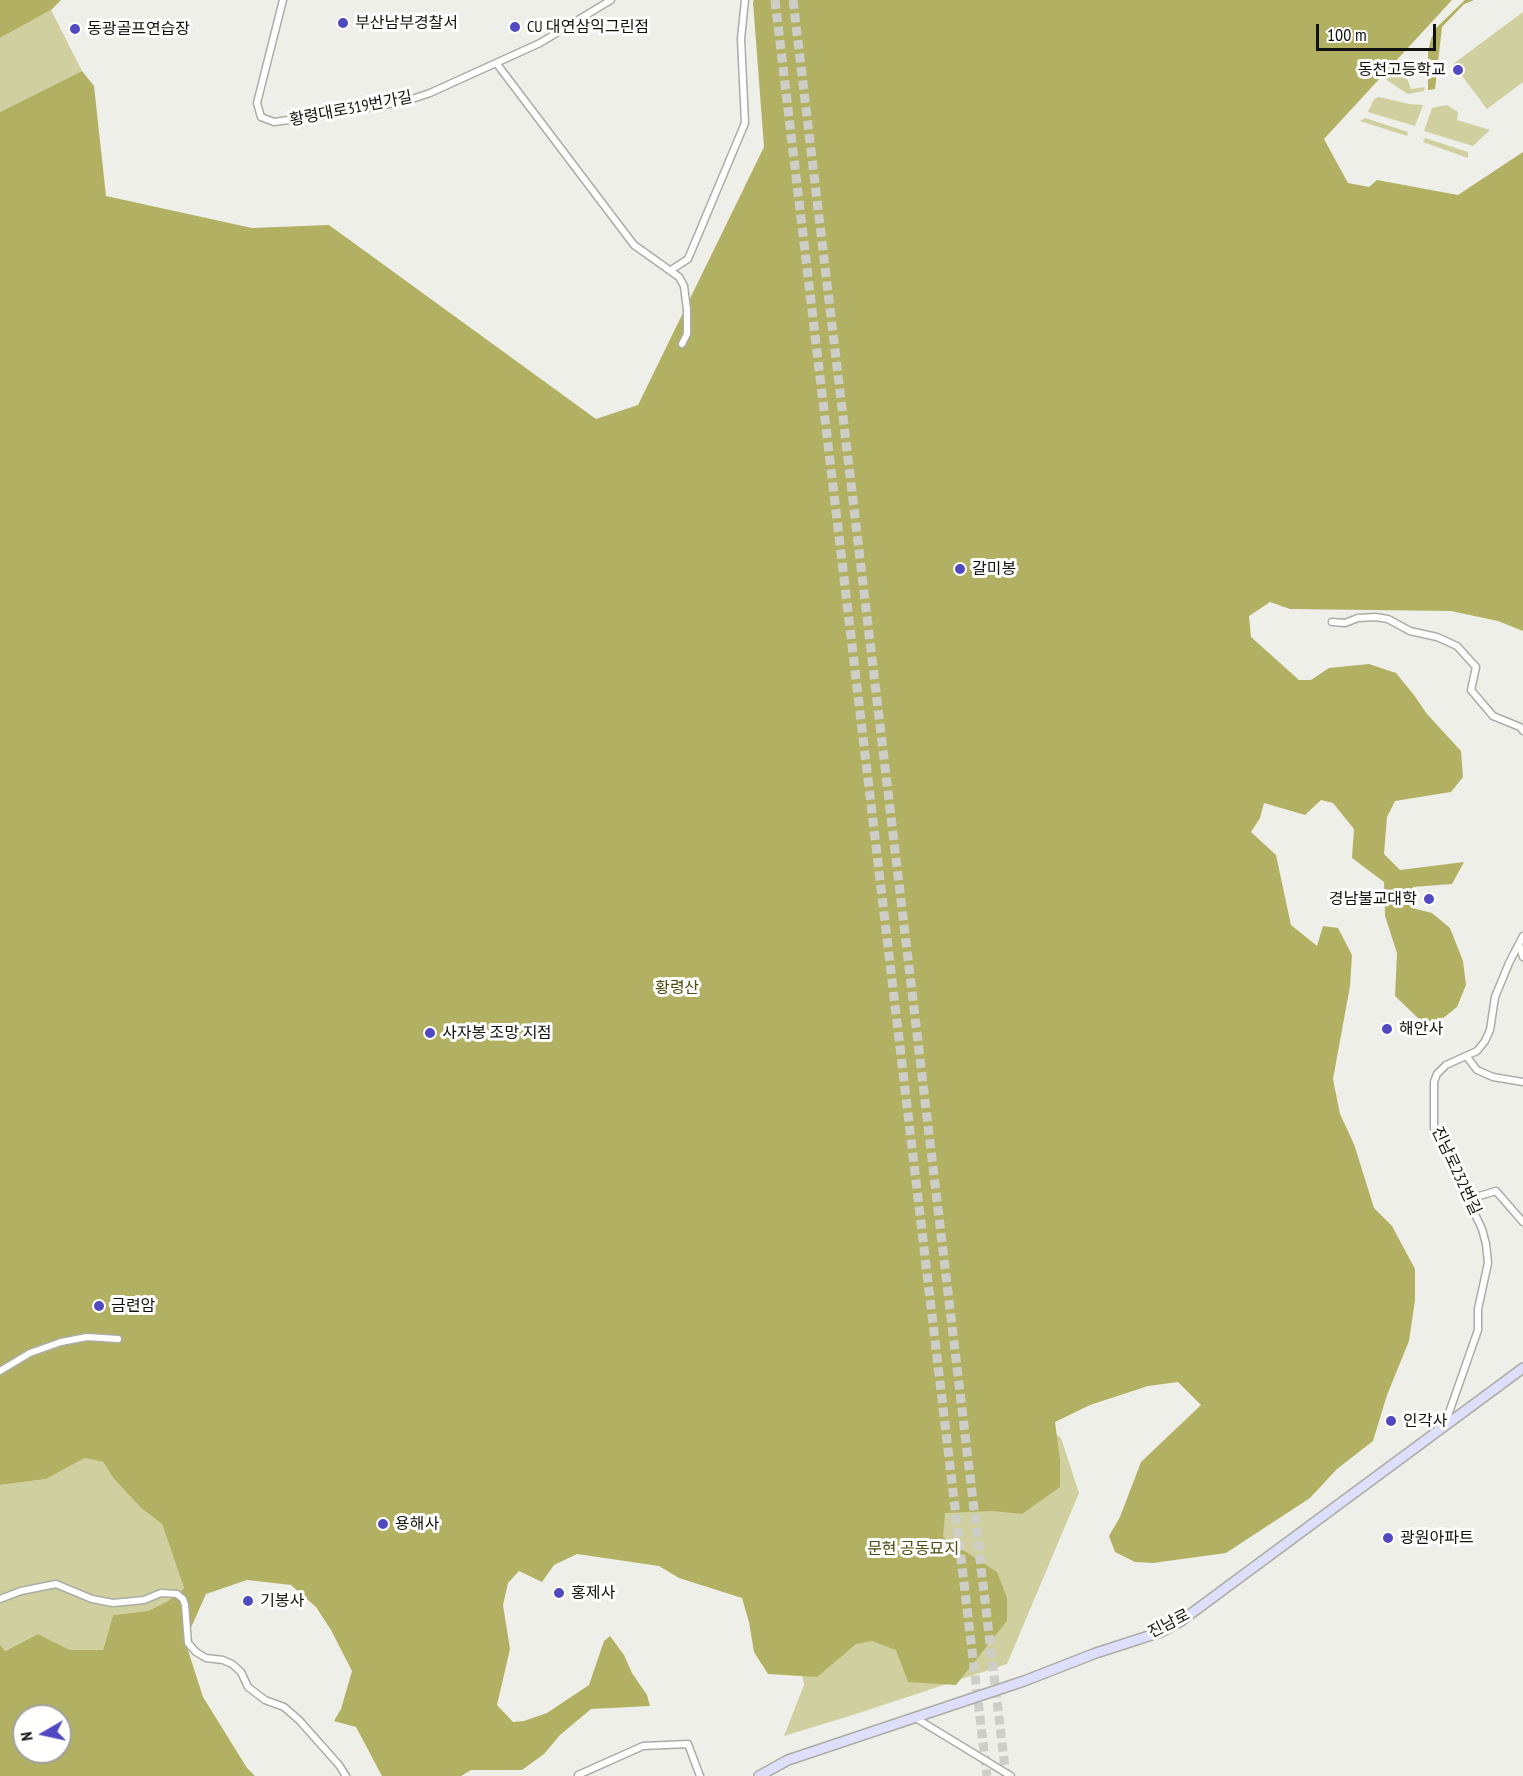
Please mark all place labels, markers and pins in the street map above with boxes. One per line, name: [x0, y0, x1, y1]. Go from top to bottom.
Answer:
place label: 부산남부경찰서: [355, 13, 458, 33]
marker: 부산남부경찰서: [336, 16, 350, 30]
place label: CU 대연삼익그린점: [527, 17, 649, 37]
place label: 동광골프연습장: [87, 19, 190, 39]
marker: CU 대연삼익그린점: [508, 20, 522, 34]
marker: 동광골프연습장: [68, 22, 82, 36]
place label: 동천고등학교: [1358, 60, 1446, 80]
marker: 동천고등학교: [1451, 63, 1465, 77]
place label: 갈미봉: [972, 559, 1016, 579]
marker: 갈미봉: [953, 562, 967, 576]
place label: 경남불교대학: [1329, 889, 1417, 909]
marker: 경남불교대학: [1422, 892, 1436, 906]
place label: 해안사: [1399, 1019, 1443, 1039]
marker: 해안사: [1380, 1022, 1394, 1036]
place label: 사자봉 조망 지점: [442, 1023, 552, 1043]
marker: 사자봉 조망 지점: [423, 1026, 437, 1040]
place label: 금련암: [111, 1296, 155, 1316]
marker: 금련암: [92, 1299, 106, 1313]
place label: 인각사: [1403, 1411, 1447, 1431]
marker: 인각사: [1384, 1414, 1398, 1428]
place label: 용해사: [395, 1514, 439, 1534]
marker: 용해사: [376, 1517, 390, 1531]
place label: 광원아파트: [1400, 1528, 1474, 1548]
marker: 광원아파트: [1381, 1531, 1395, 1545]
place label: 홍제사: [571, 1583, 615, 1603]
marker: 홍제사: [552, 1586, 566, 1600]
place label: 기봉사: [260, 1591, 304, 1611]
marker: 기봉사: [241, 1594, 255, 1608]

